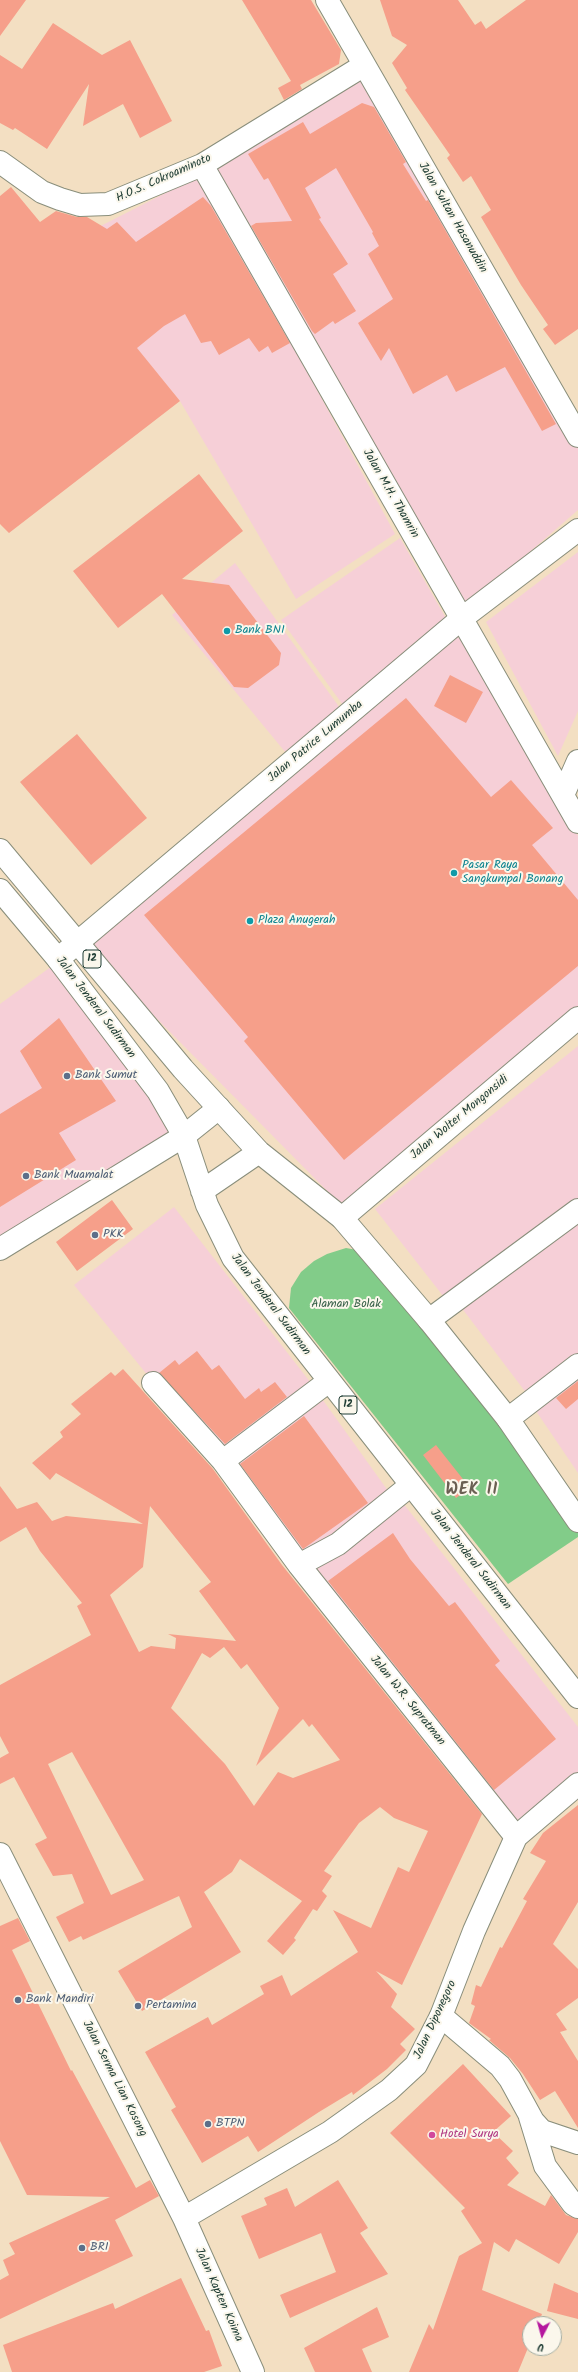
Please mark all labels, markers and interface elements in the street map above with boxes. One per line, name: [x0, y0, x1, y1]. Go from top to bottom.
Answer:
street label: H.O.S. Cokroaminoto: [114, 152, 214, 206]
street label: Jalan Sultan Hasanuddin: [414, 160, 490, 276]
street label: Jalan M.H. Thamrin: [359, 447, 421, 541]
place label: Bank BNI: [235, 624, 285, 638]
marker: Bank BNI: [222, 626, 232, 636]
street label: Jalan Patrice Lumumba: [266, 698, 366, 786]
place label: Pasar Raya Sangkumpal Bonang: [462, 859, 563, 887]
marker: Pasar Raya Sangkumpal Bonang: [449, 868, 459, 878]
place label: Plaza Anugerah: [258, 914, 335, 928]
marker: Plaza Anugerah: [245, 916, 255, 926]
road number: 12: [83, 950, 101, 968]
street label: Jalan Jenderal Sudirman: [52, 954, 138, 1062]
place label: Bank Sumut: [75, 1069, 137, 1083]
marker: Bank Sumut: [62, 1071, 72, 1081]
street label: Jalan Wolter Mongonsidi: [408, 1073, 512, 1163]
place label: Bank Muamalat: [34, 1169, 113, 1183]
marker: Bank Muamalat: [21, 1171, 31, 1181]
place label: PKK: [103, 1228, 124, 1242]
marker: PKK: [90, 1230, 100, 1240]
street label: Jalan Jenderal Sudirman: [227, 1251, 313, 1359]
park label: Alaman Bolak: [311, 1298, 381, 1312]
road number: 12: [339, 1396, 357, 1414]
district label: WEK II: [445, 1481, 499, 1501]
street label: Jalan Jenderal Sudirman: [426, 1507, 514, 1613]
street label: Jalan W.R. Supratman: [366, 1653, 448, 1749]
street label: Jalan Diponegoro: [411, 1978, 461, 2062]
place label: Bank Mandiri: [26, 1993, 93, 2007]
marker: Bank Mandiri: [13, 1995, 23, 2005]
place label: Pertamina: [146, 1999, 197, 2013]
marker: Pertamina: [133, 2001, 143, 2011]
street label: Jalan Serma Lian Kosong: [78, 2019, 150, 2139]
place label: BTPN: [216, 2117, 245, 2131]
marker: BTPN: [203, 2119, 213, 2129]
place label: Hotel Surya: [440, 2128, 499, 2142]
marker: Hotel Surya: [427, 2130, 437, 2140]
place label: BRI: [90, 2241, 108, 2255]
marker: BRI: [77, 2243, 87, 2253]
street label: Jalan Kapten Koima: [191, 2246, 245, 2344]
north arrow: [522, 2316, 562, 2356]
text: U: [537, 2338, 545, 2356]

